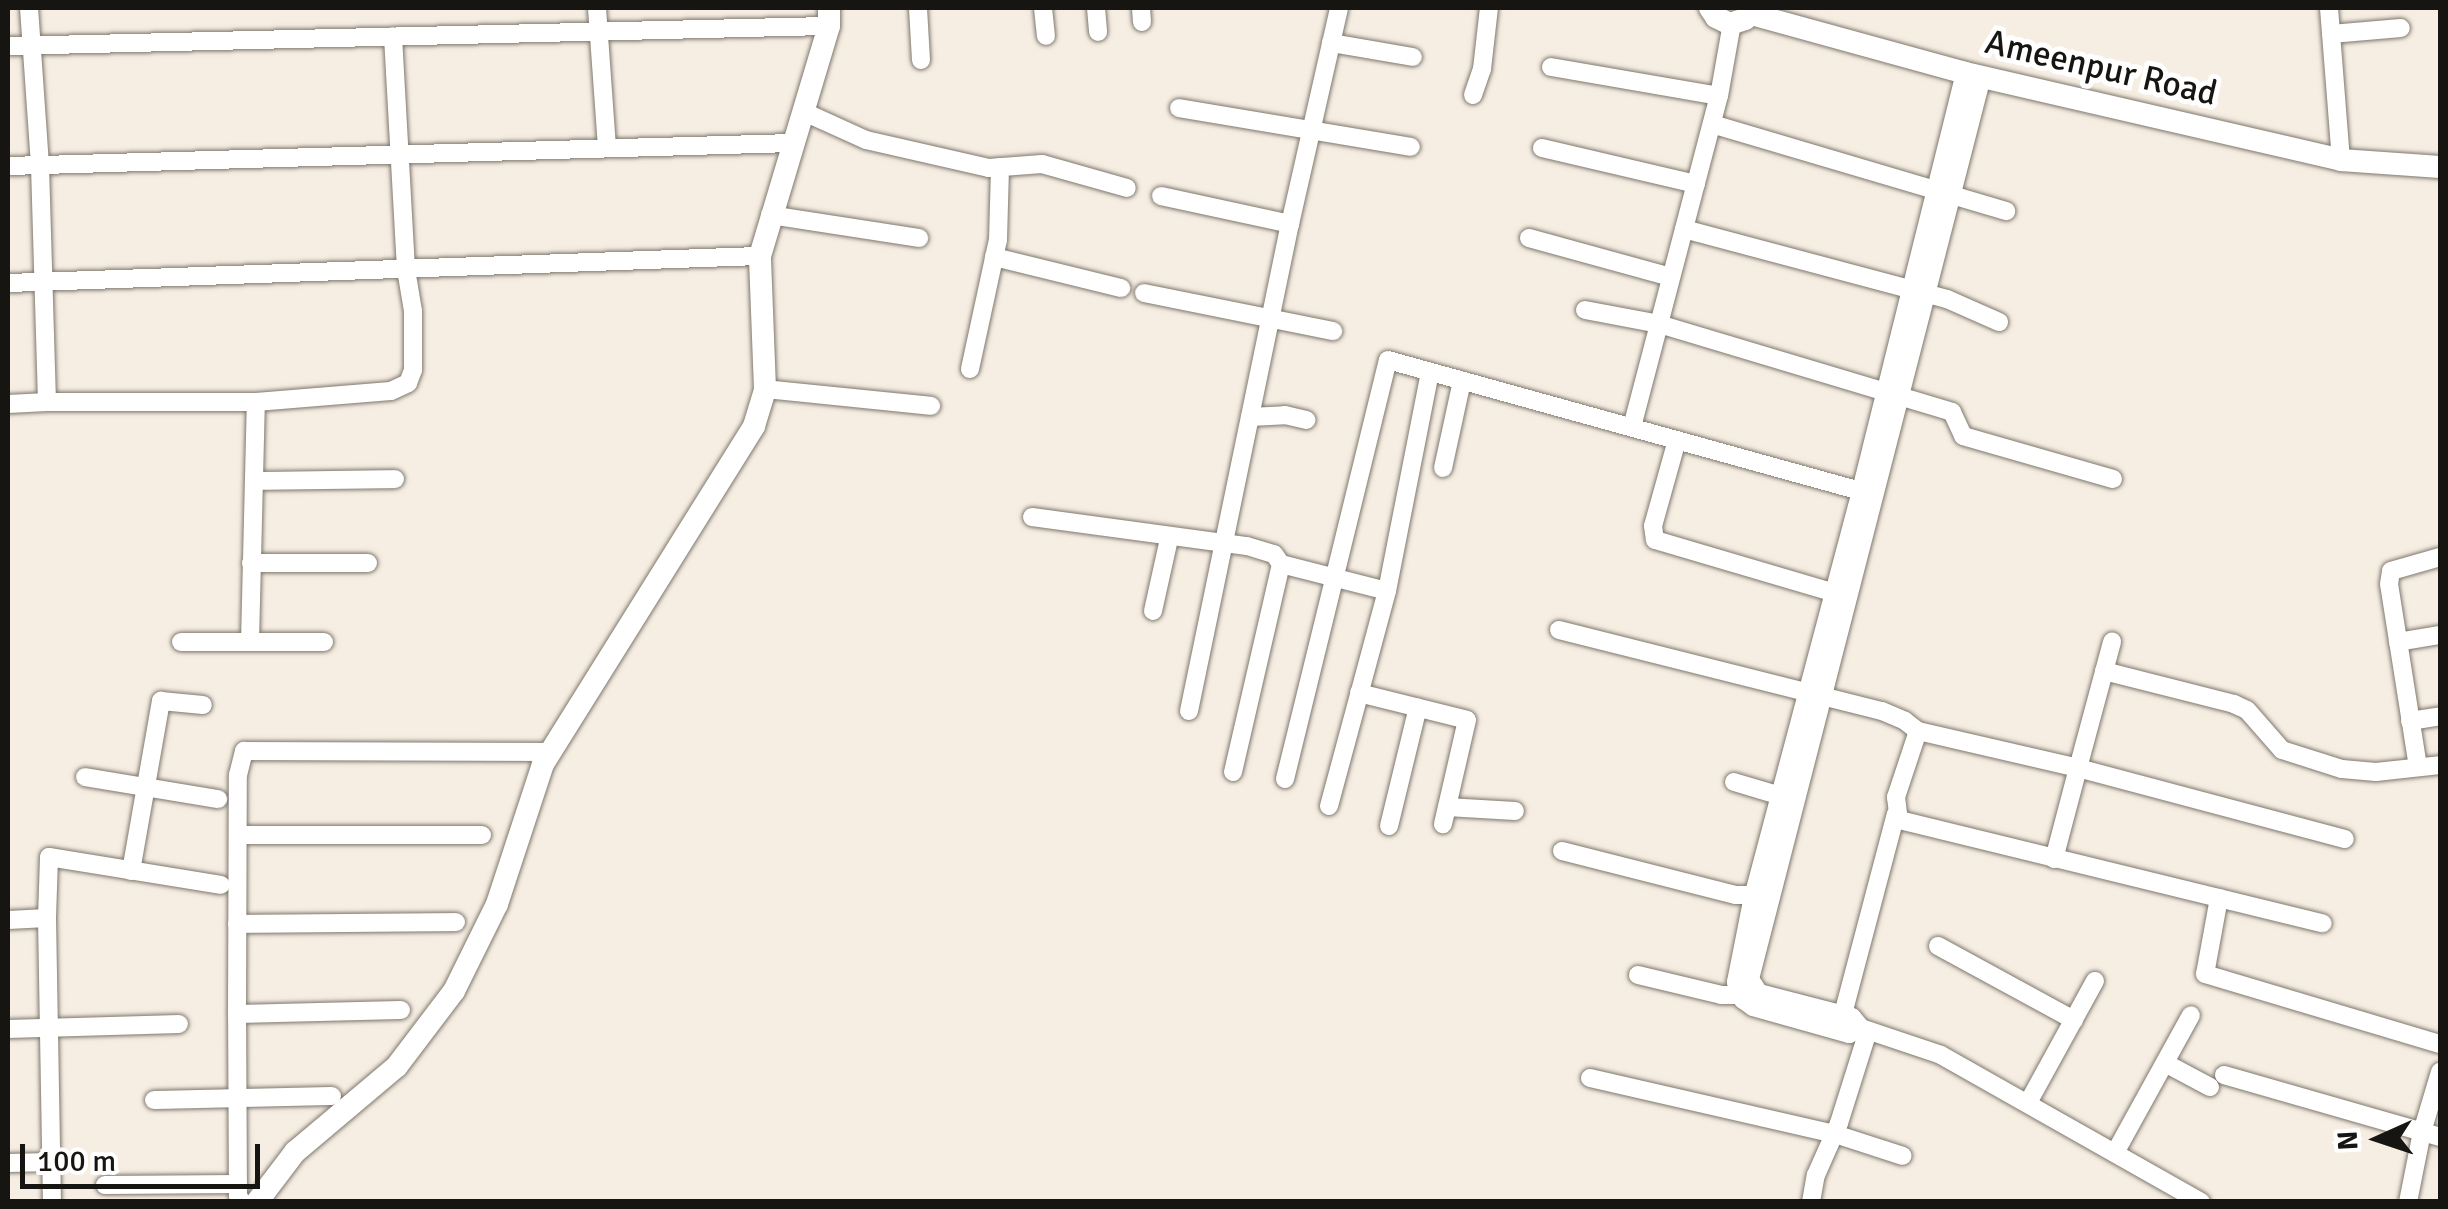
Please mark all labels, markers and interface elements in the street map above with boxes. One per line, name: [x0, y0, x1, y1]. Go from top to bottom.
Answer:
street label: Ameenpur Road: [1981, 21, 2221, 115]
north arrow: [2328, 1089, 2428, 1189]
scale bar: [25, 1124, 265, 1186]
text: N: [2331, 1130, 2366, 1151]
text: 100 m: [37, 1143, 116, 1180]

